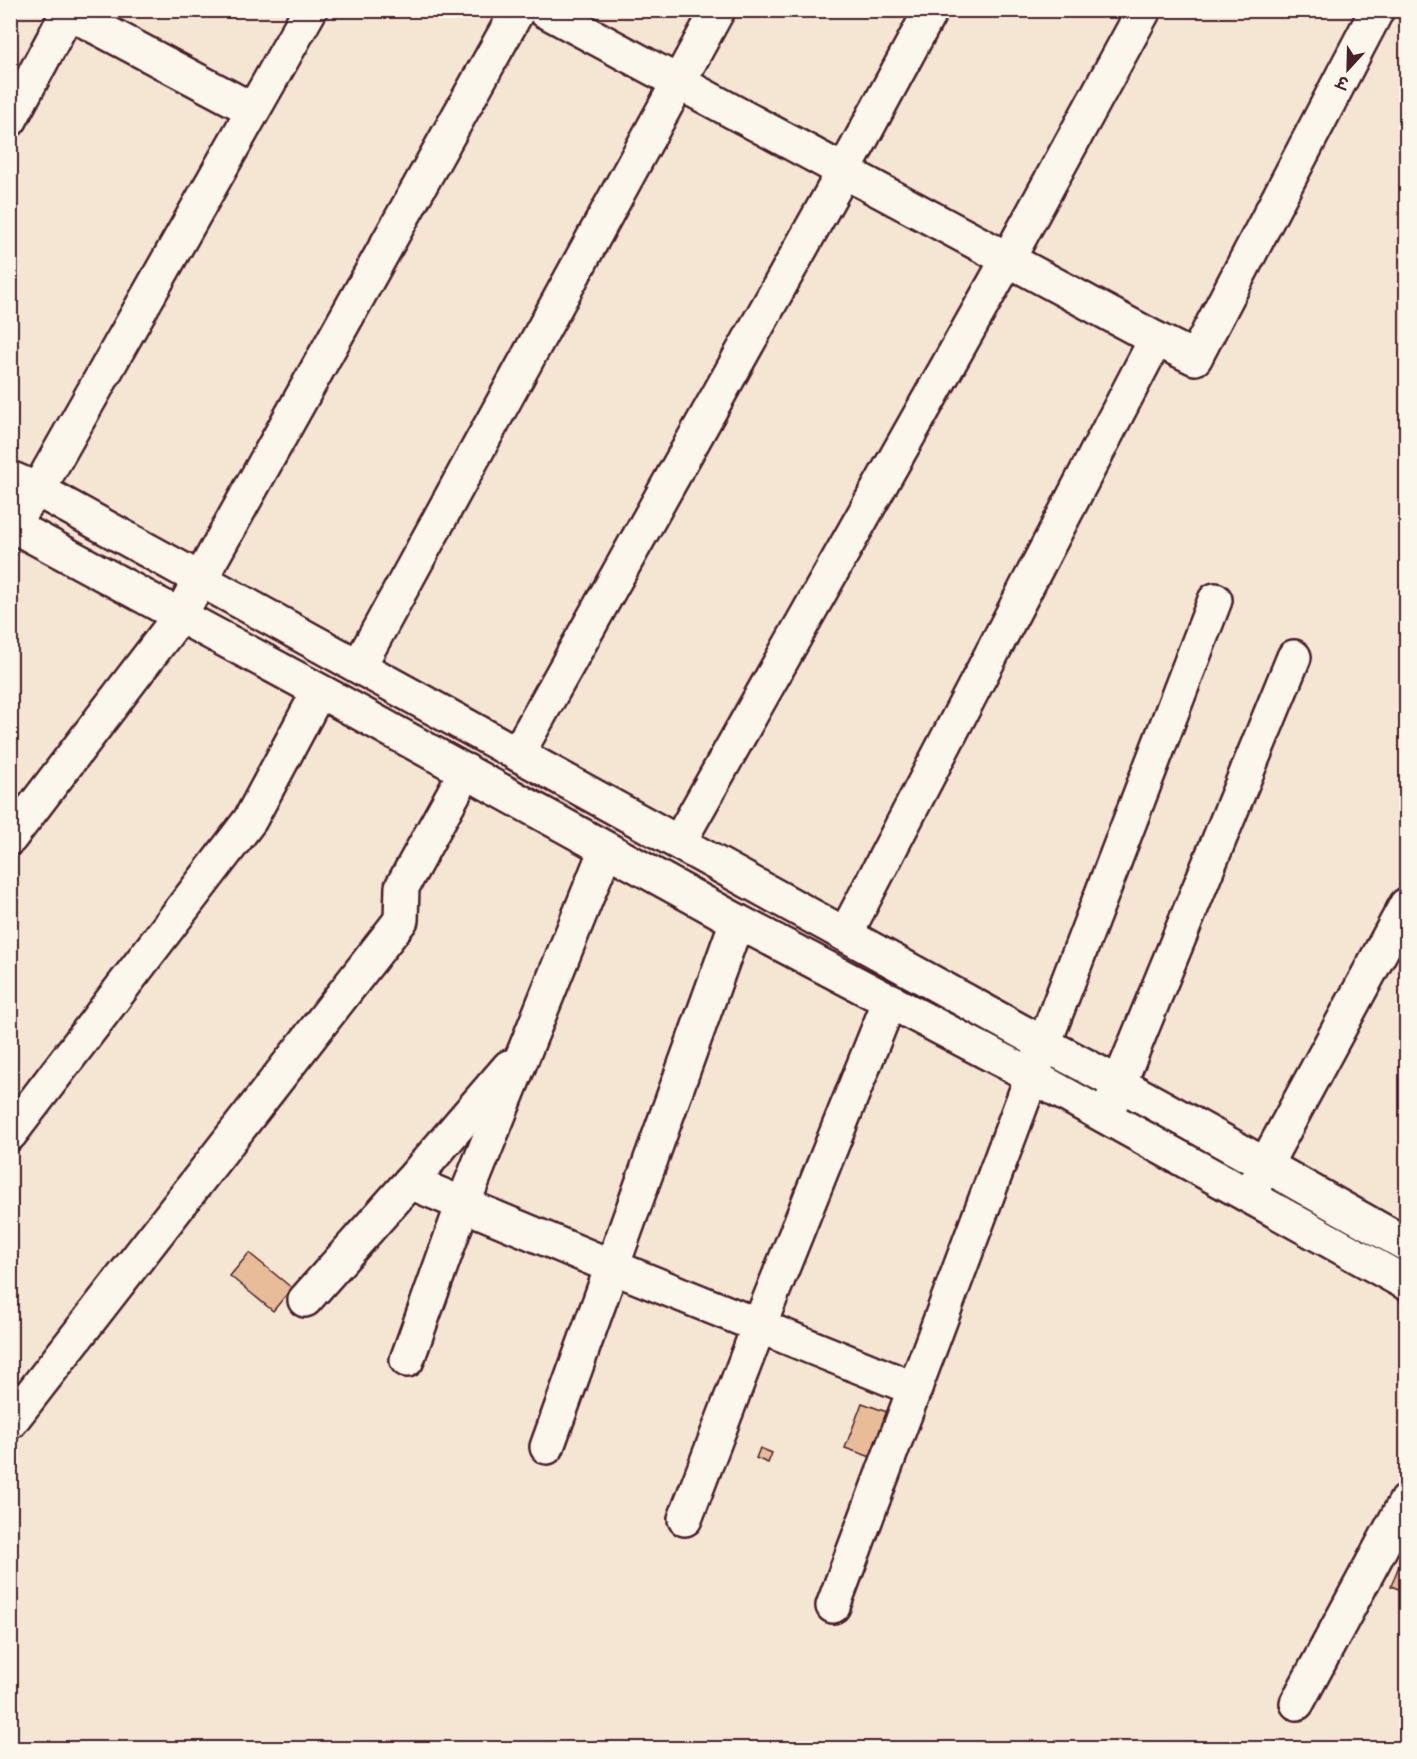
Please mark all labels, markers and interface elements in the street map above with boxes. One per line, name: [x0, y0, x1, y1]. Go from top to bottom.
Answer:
north arrow: [1318, 39, 1378, 99]
text: उ: [1333, 70, 1353, 93]

